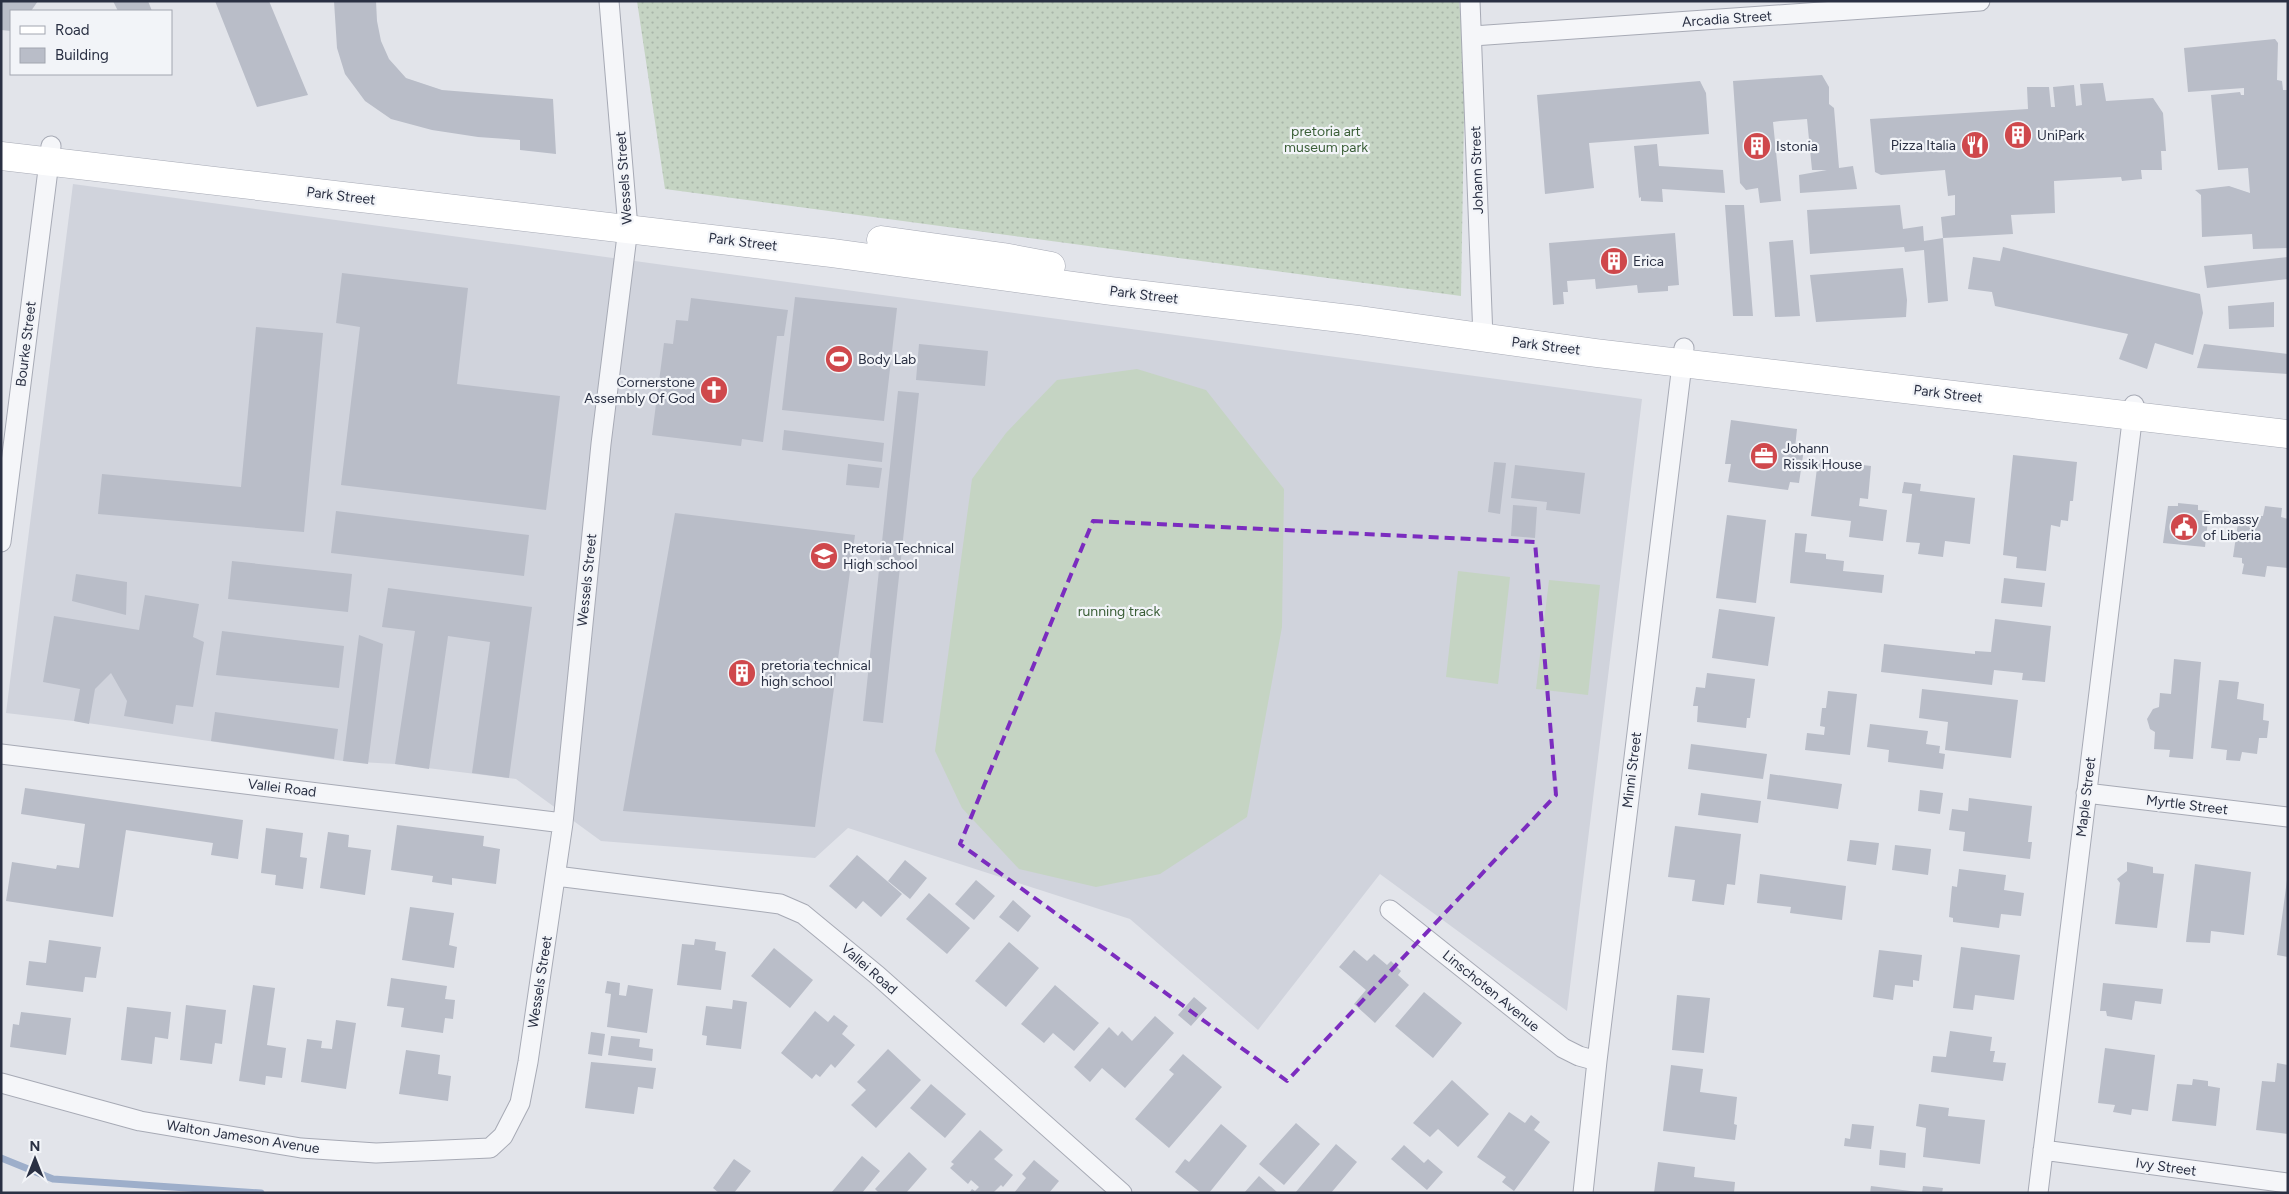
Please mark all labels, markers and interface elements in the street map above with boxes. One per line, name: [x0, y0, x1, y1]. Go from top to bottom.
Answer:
street label: Arcadia Street: [1681, 7, 1773, 31]
legend: [10, 10, 172, 75]
text: Road: [55, 21, 90, 39]
text: Building: [55, 46, 109, 64]
building icon: UniPark: [2003, 120, 2033, 150]
park label: pretoria art museum park: [1284, 123, 1368, 156]
street label: Johann Street: [1467, 125, 1487, 215]
place label: UniPark: [2037, 127, 2085, 144]
restaurant icon: Pizza Italia: [1960, 130, 1990, 160]
street label: Wessels Street: [612, 131, 636, 225]
building icon: Istonia: [1742, 131, 1772, 161]
place label: Pizza Italia: [1891, 137, 1956, 154]
place label: Istonia: [1776, 138, 1818, 155]
street label: Park Street: [306, 183, 376, 209]
street label: Park Street: [708, 229, 778, 255]
building icon: Erica: [1599, 246, 1629, 276]
place label: Erica: [1633, 253, 1664, 270]
street label: Park Street: [1109, 282, 1179, 308]
street label: Bourke Street: [12, 300, 40, 388]
street label: Park Street: [1511, 333, 1581, 359]
sports icon: Body Lab: [824, 344, 854, 374]
place label: Body Lab: [858, 351, 916, 368]
place label: Cornerstone Assembly Of God: [584, 374, 695, 407]
church icon: Cornerstone Assembly Of God: [699, 375, 729, 405]
street label: Park Street: [1913, 381, 1983, 407]
place label: Johann Rissik House: [1783, 440, 1863, 473]
office icon: Johann Rissik House: [1749, 441, 1779, 471]
place label: Embassy of Liberia: [2203, 511, 2261, 544]
public building icon: Embassy of Liberia: [2169, 512, 2199, 542]
street label: Wessels Street: [574, 533, 600, 627]
place label: Pretoria Technical High school: [843, 540, 954, 573]
school or university icon: Pretoria Technical High school: [809, 541, 839, 571]
park label: running track: [1078, 603, 1160, 620]
place label: pretoria technical high school: [761, 657, 871, 690]
building icon: pretoria technical high school: [727, 658, 757, 688]
street label: Minni Street: [1619, 731, 1645, 809]
street label: Maple Street: [2073, 756, 2099, 838]
street label: Vallei Road: [247, 775, 317, 801]
street label: Myrtle Street: [2145, 792, 2229, 818]
street label: Wessels Street: [524, 935, 556, 1029]
street label: Vallei Road: [837, 940, 901, 998]
street label: Linschoten Avenue: [1439, 947, 1543, 1036]
street label: Walton Jameson Avenue: [165, 1116, 321, 1158]
north arrow: [10, 1134, 60, 1184]
text: N: [30, 1138, 40, 1155]
street label: Ivy Street: [2135, 1154, 2197, 1180]

